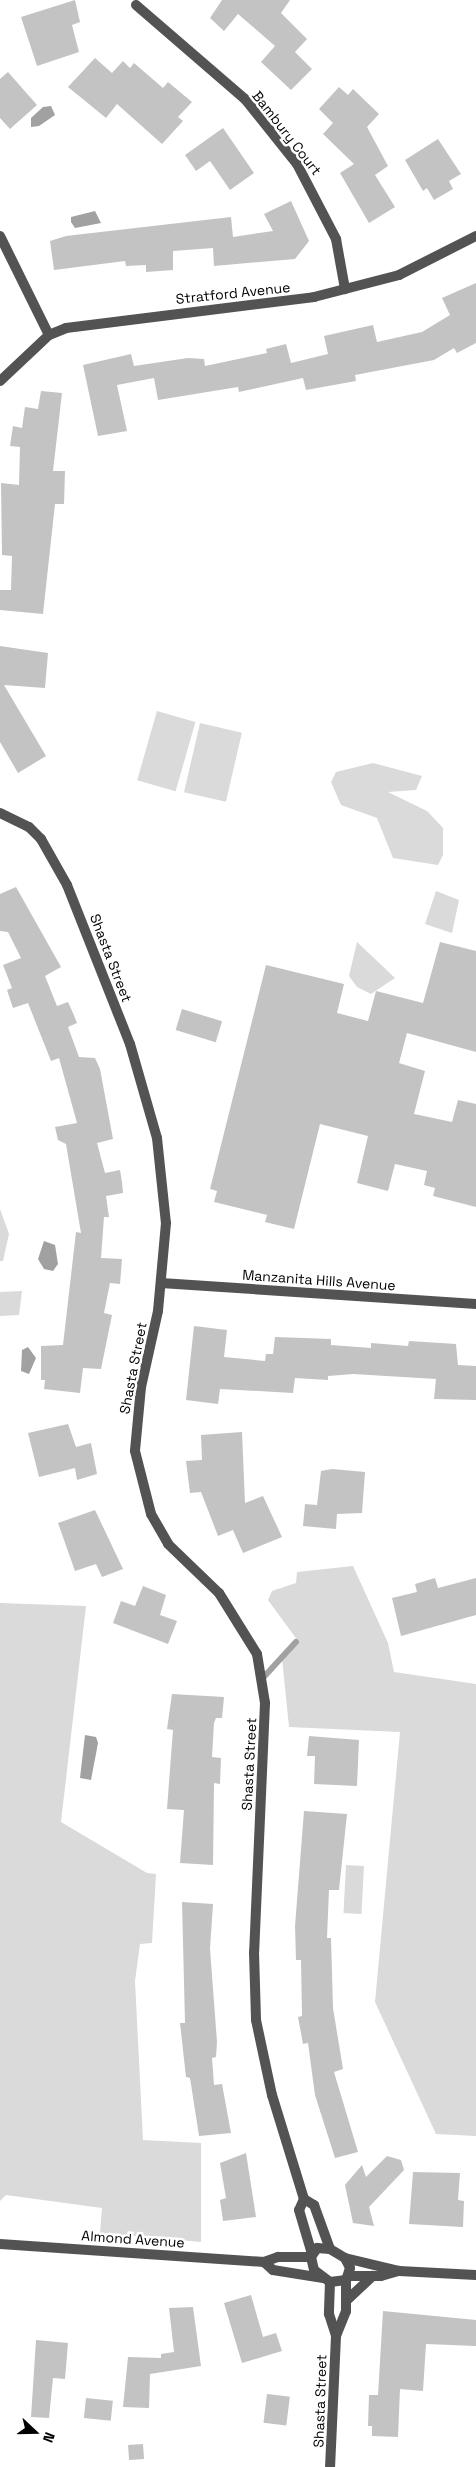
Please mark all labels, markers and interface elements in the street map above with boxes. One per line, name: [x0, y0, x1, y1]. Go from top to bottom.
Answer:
street label: Bambury Court: [249, 88, 325, 178]
street label: Stratford Avenue: [175, 279, 291, 307]
street label: Shasta Street: [86, 911, 136, 1005]
street label: Manzanita Hills Avenue: [242, 1266, 396, 1294]
street label: Shasta Street: [116, 1321, 150, 1415]
street label: Shasta Street: [238, 1717, 260, 1811]
street label: Almond Avenue: [81, 2227, 185, 2251]
street label: Shasta Street: [310, 2354, 330, 2448]
north arrow: [10, 2407, 60, 2457]
text: N: [39, 2430, 59, 2445]

